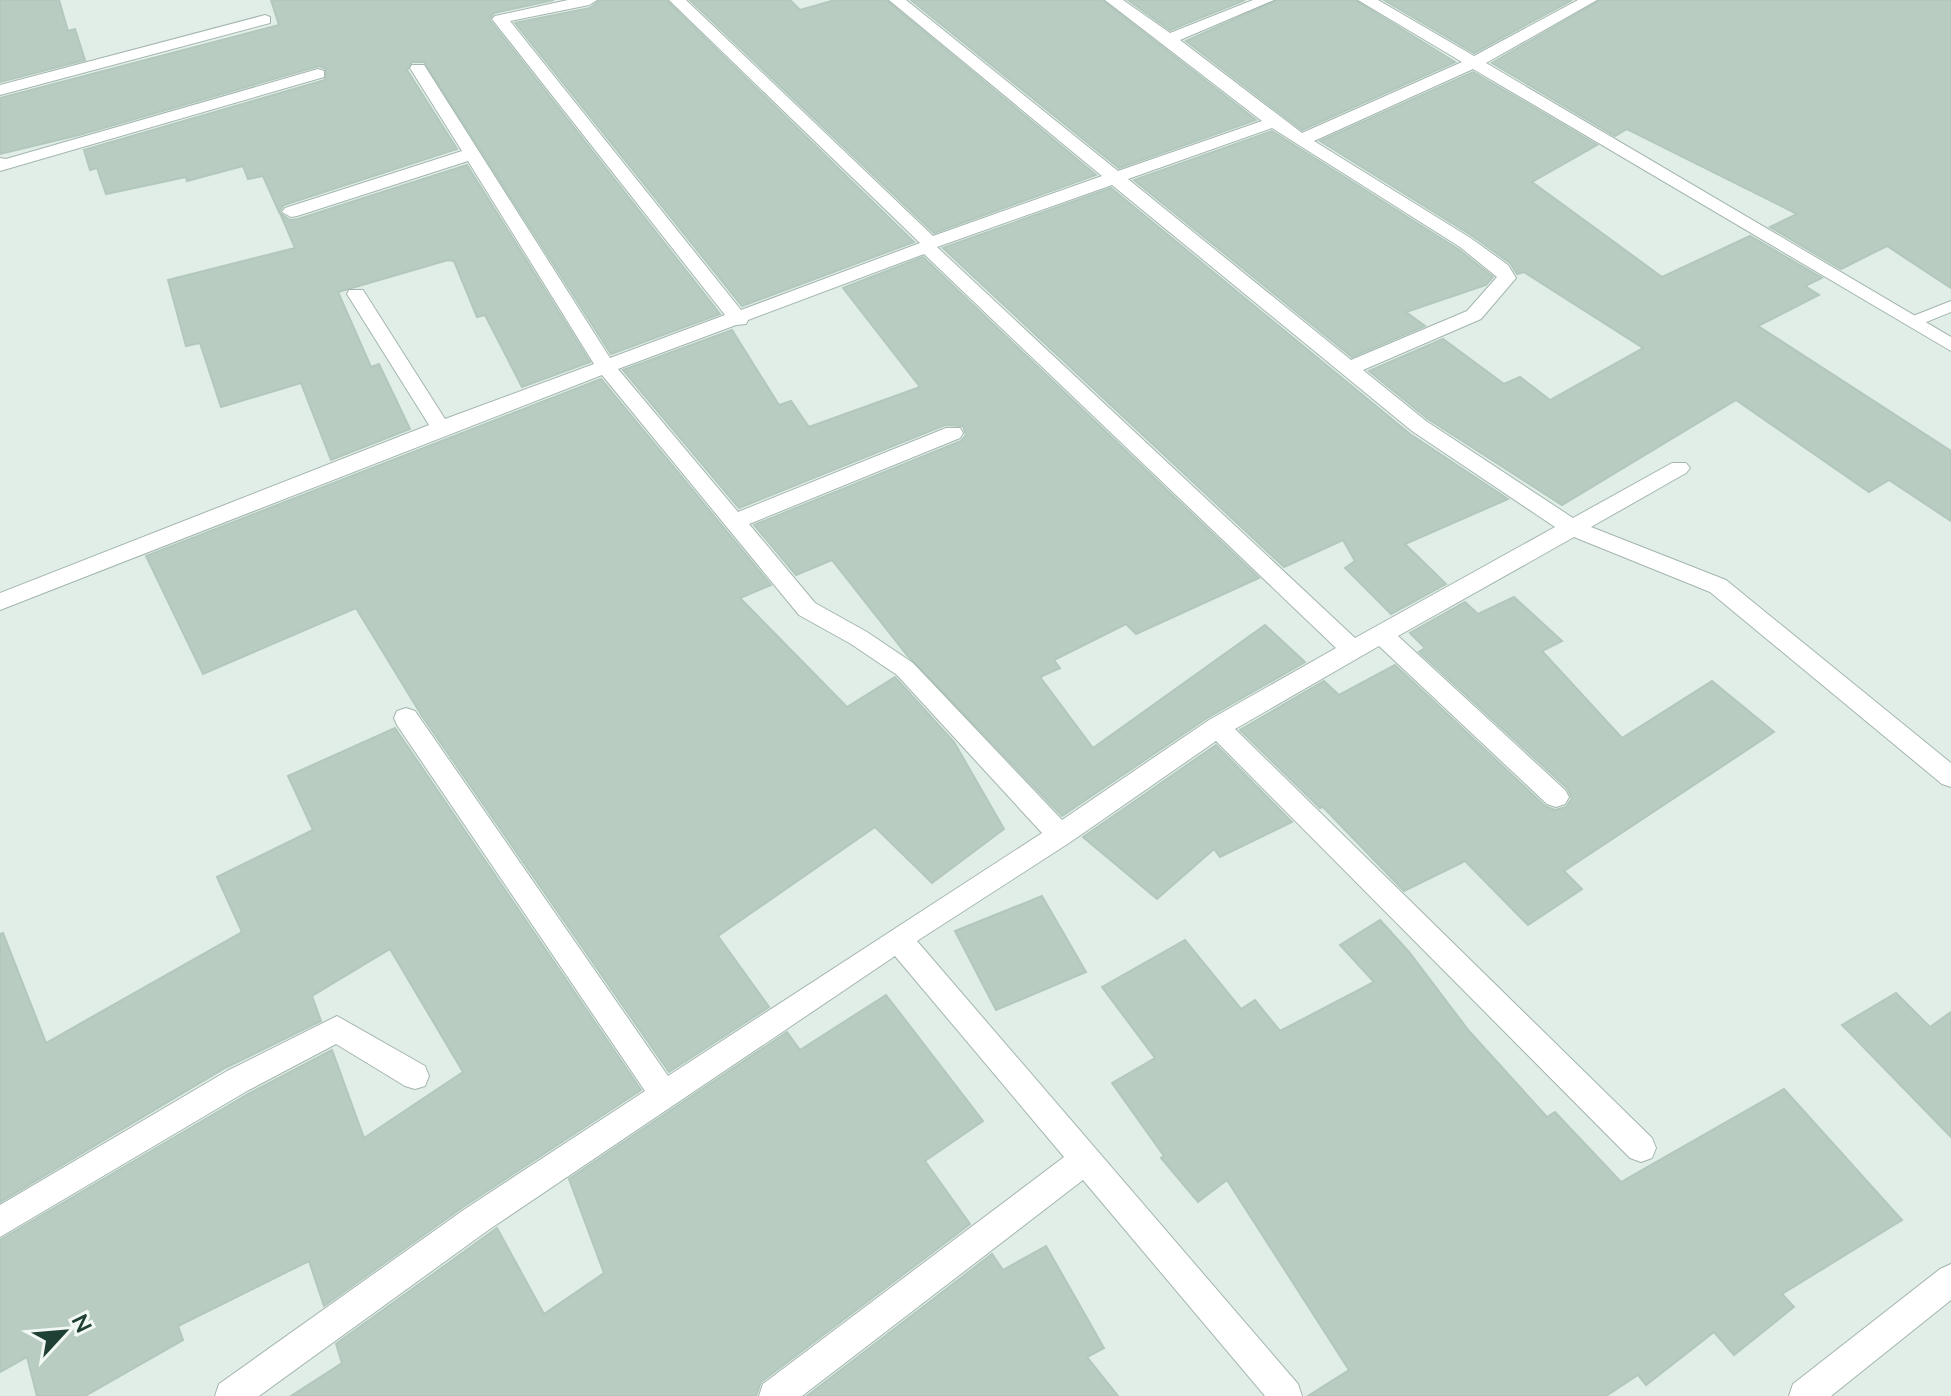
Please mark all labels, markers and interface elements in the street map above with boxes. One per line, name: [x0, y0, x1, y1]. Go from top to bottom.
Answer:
north arrow: [24, 1292, 104, 1372]
text: N: [67, 1309, 98, 1337]

